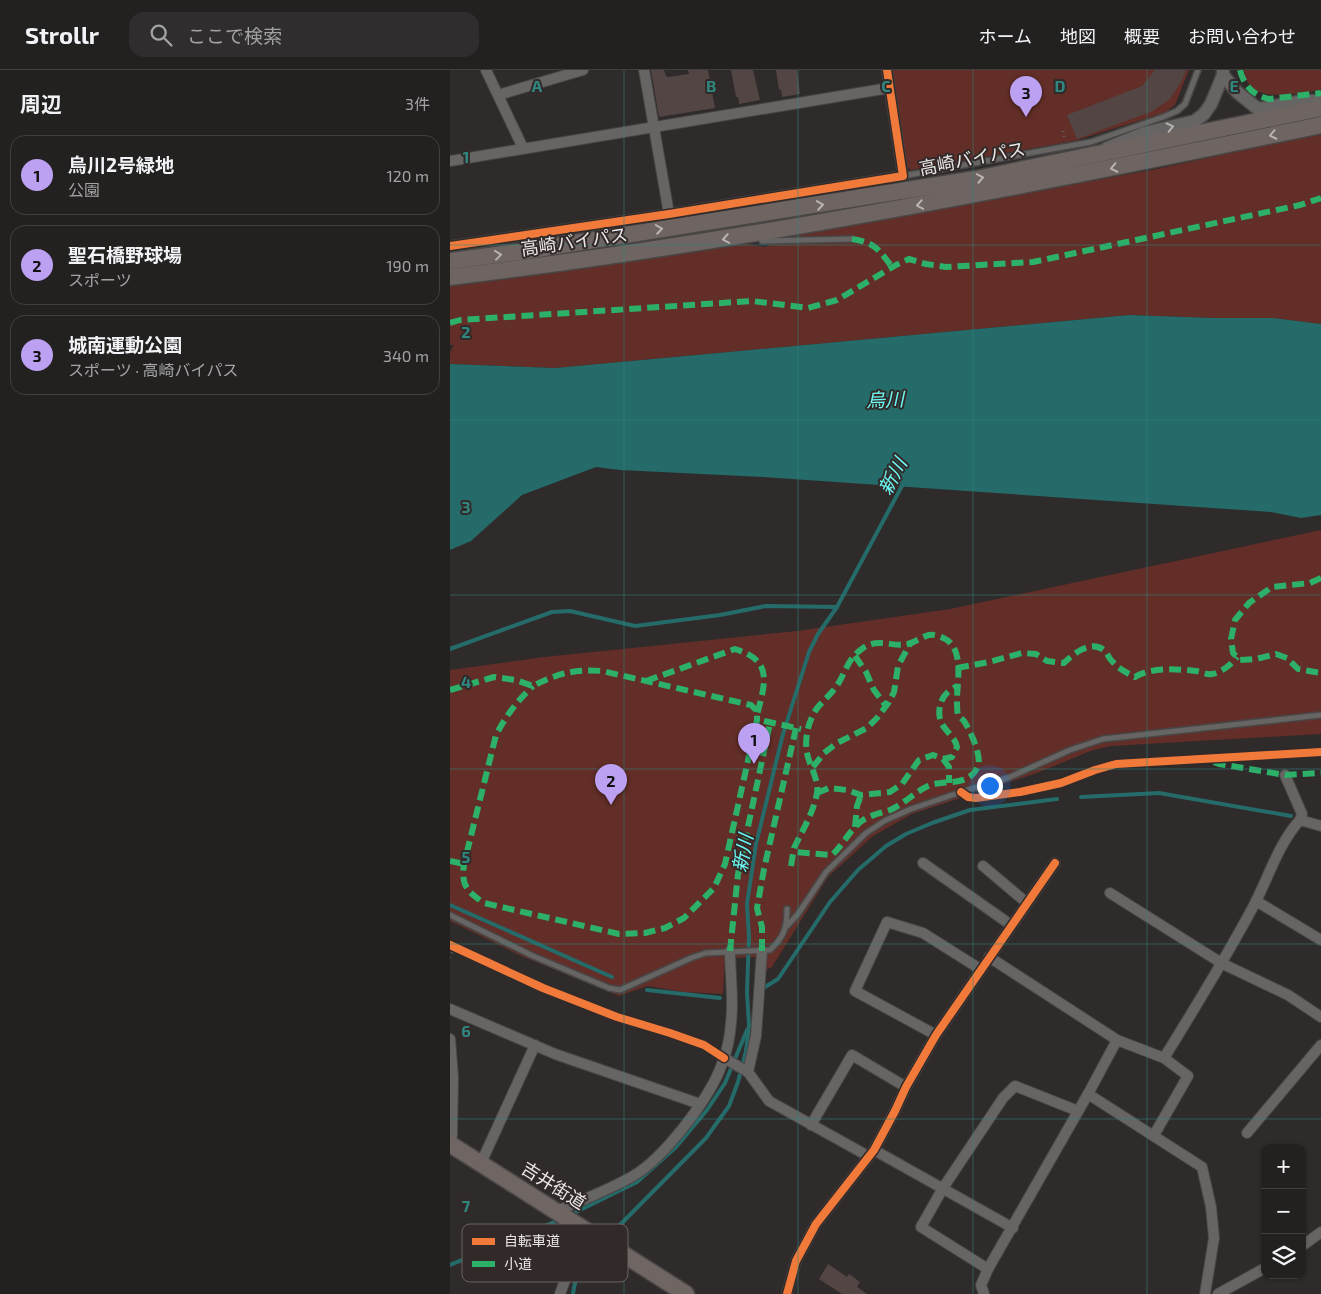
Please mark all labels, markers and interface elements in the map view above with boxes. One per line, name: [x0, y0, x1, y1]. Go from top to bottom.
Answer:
search box: [129, 12, 479, 57]
text: Strollr: [25, 20, 99, 49]
icon: search: [147, 21, 175, 49]
text: ここで検索: [187, 24, 282, 47]
text: ホーム: [979, 25, 1032, 47]
text: 地図: [1060, 25, 1096, 47]
text: 概要: [1124, 25, 1160, 47]
text: お問い合わせ: [1188, 25, 1296, 47]
text: A: [532, 76, 543, 95]
text: B: [706, 76, 716, 95]
text: C: [881, 76, 891, 95]
pin: 3: [1010, 76, 1042, 117]
text: D: [1055, 76, 1066, 95]
text: E: [1229, 76, 1239, 95]
text: 周辺: [20, 91, 62, 116]
text: 3件: [405, 94, 430, 113]
one-way arrow: [1165, 122, 1174, 133]
one-way arrow: [1269, 129, 1278, 140]
street label: 高崎バイパス: [917, 137, 1027, 179]
text: 1: [463, 147, 469, 166]
text: 烏川2号緑地: [68, 153, 174, 176]
one-way arrow: [1110, 163, 1119, 173]
text: 1: [34, 166, 40, 185]
text: 120 m: [386, 166, 429, 185]
one-way arrow: [975, 174, 984, 184]
text: 公園: [68, 180, 100, 199]
one-way arrow: [916, 199, 925, 209]
one-way arrow: [816, 200, 824, 211]
street label: 高崎バイパス: [519, 223, 629, 259]
one-way arrow: [655, 225, 663, 235]
one-way arrow: [721, 233, 730, 243]
text: 聖石橋野球場: [68, 243, 182, 266]
one-way arrow: [495, 250, 503, 261]
text: 2: [32, 256, 42, 275]
text: 190 m: [386, 256, 429, 275]
text: スポーツ: [68, 270, 132, 289]
text: 2: [461, 322, 471, 341]
text: 城南運動公園: [68, 333, 182, 356]
text: 3: [32, 346, 42, 365]
text: 340 m: [383, 346, 429, 365]
text: スポーツ · 高崎バイパス: [68, 360, 238, 379]
water label: 烏川: [866, 387, 906, 411]
water label: 新川: [873, 452, 912, 498]
text: 3: [461, 497, 471, 516]
text: 4: [461, 672, 471, 691]
pin: 1: [738, 723, 770, 764]
pin: 2: [595, 764, 627, 805]
your location: [977, 773, 1003, 799]
water label: 新川: [727, 830, 757, 874]
text: 5: [462, 847, 471, 866]
text: 6: [461, 1021, 471, 1040]
map controls: [1261, 1144, 1306, 1279]
button: +: [1261, 1144, 1306, 1189]
street label: 吉井街道: [518, 1157, 590, 1213]
button: −: [1261, 1189, 1306, 1234]
text: 7: [462, 1196, 471, 1215]
legend: [462, 1224, 628, 1282]
text: 自転車道: [504, 1232, 560, 1249]
button: layers: [1261, 1234, 1306, 1279]
text: 小道: [504, 1255, 532, 1272]

